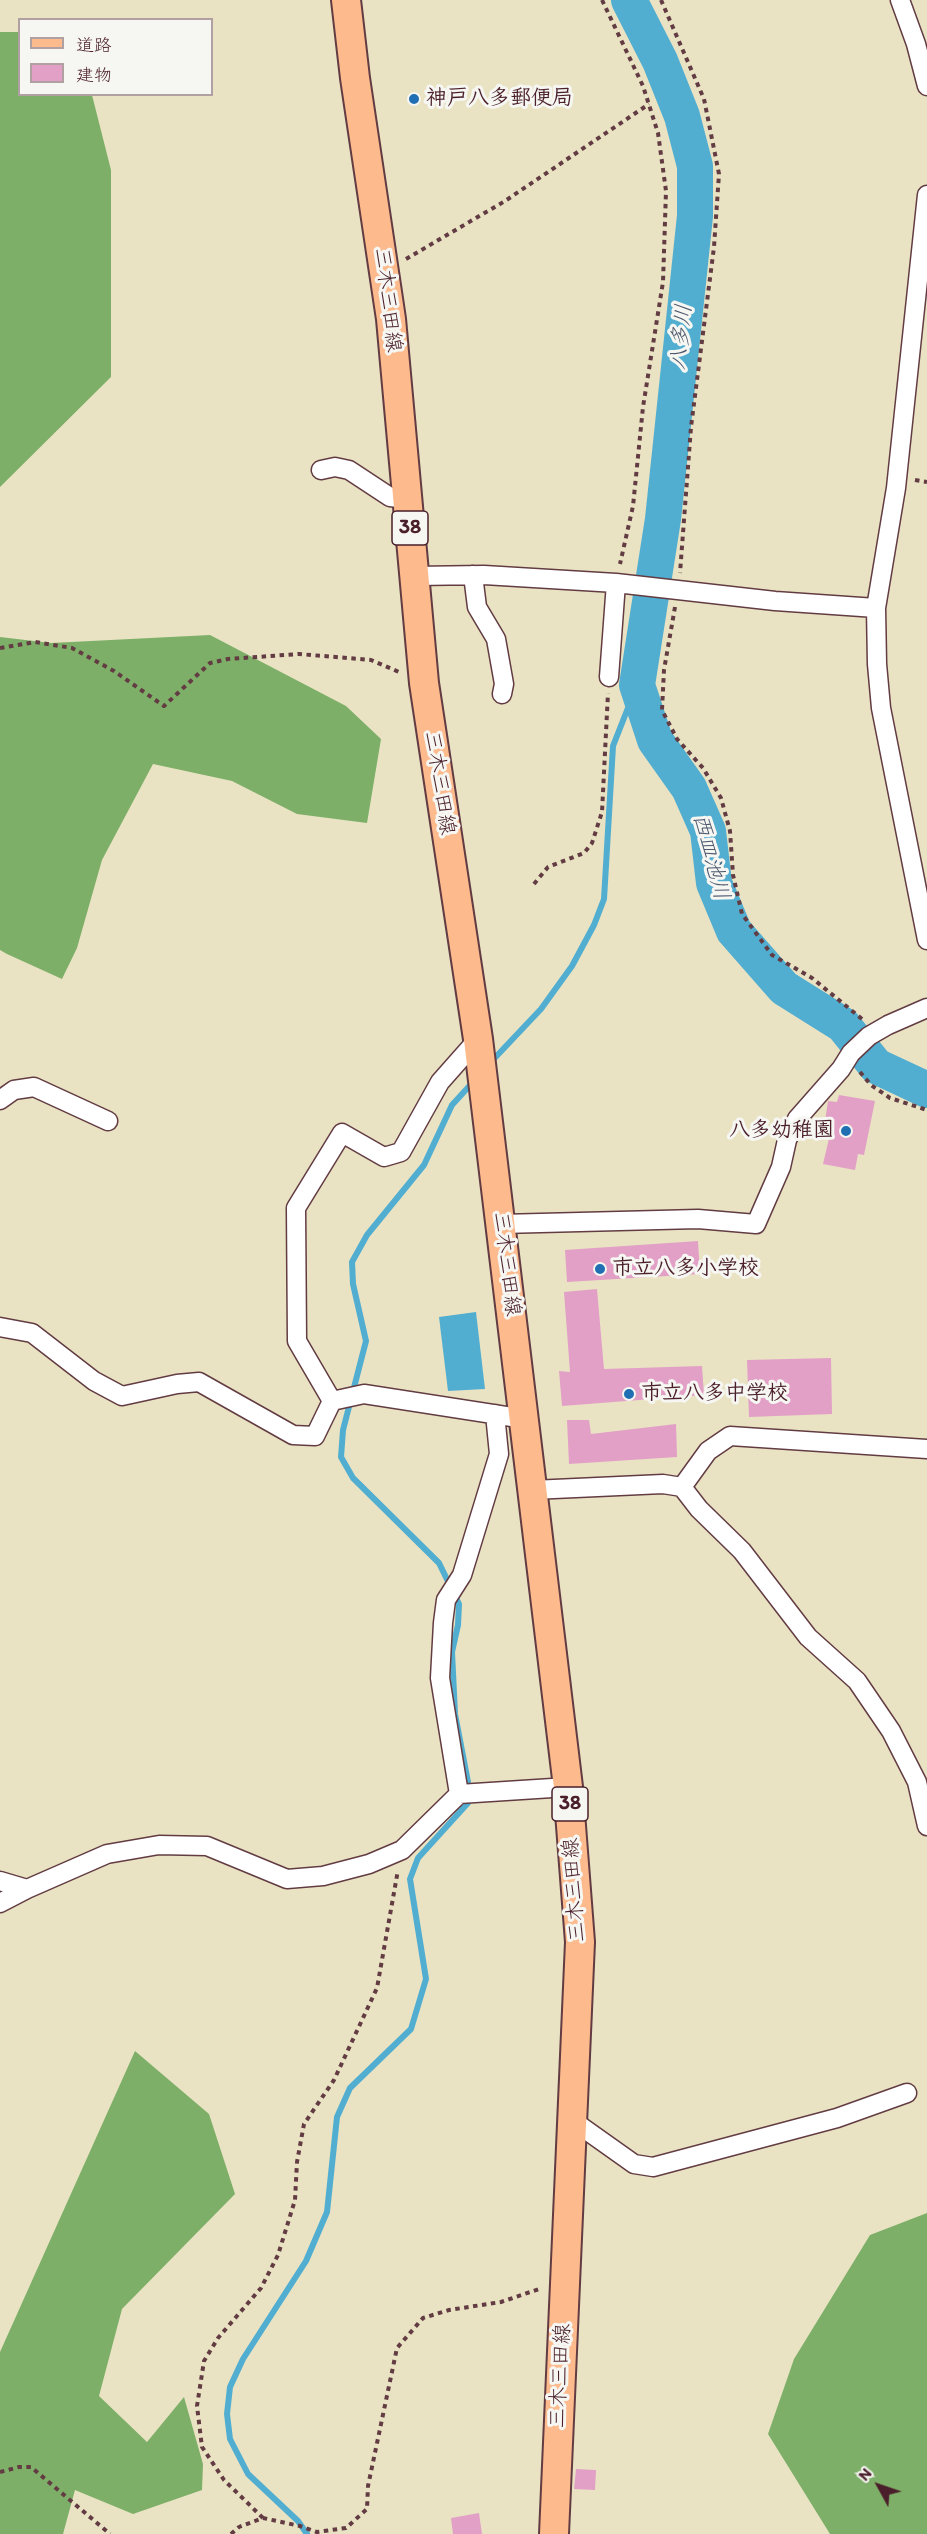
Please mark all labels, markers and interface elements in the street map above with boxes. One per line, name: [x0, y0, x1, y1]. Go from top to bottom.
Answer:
legend: [18, 18, 213, 96]
text: 道路: [76, 34, 112, 56]
text: 建物: [76, 64, 112, 86]
place label: 神戸八多郵便局: [426, 86, 573, 112]
marker: 神戸八多郵便局: [407, 92, 421, 106]
street label: 三木三田線: [368, 246, 406, 354]
water label: 八多川: [665, 303, 699, 371]
road number: 38: [392, 511, 428, 545]
street label: 三木三田線: [418, 729, 460, 837]
water label: 西皿池川: [686, 811, 734, 903]
place label: 八多幼稚園: [729, 1118, 834, 1144]
marker: 八多幼稚園: [839, 1124, 853, 1138]
street label: 三木三田線: [487, 1210, 525, 1318]
place label: 市立八多小学校: [612, 1256, 759, 1282]
marker: 市立八多小学校: [593, 1262, 607, 1276]
place label: 市立八多中学校: [641, 1381, 788, 1407]
marker: 市立八多中学校: [622, 1387, 636, 1401]
road number: 38: [552, 1787, 588, 1821]
street label: 三木三田線: [559, 1837, 591, 1943]
street label: 三木三田線: [546, 2323, 576, 2429]
north arrow: [849, 2456, 909, 2516]
text: N: [854, 2464, 876, 2484]

